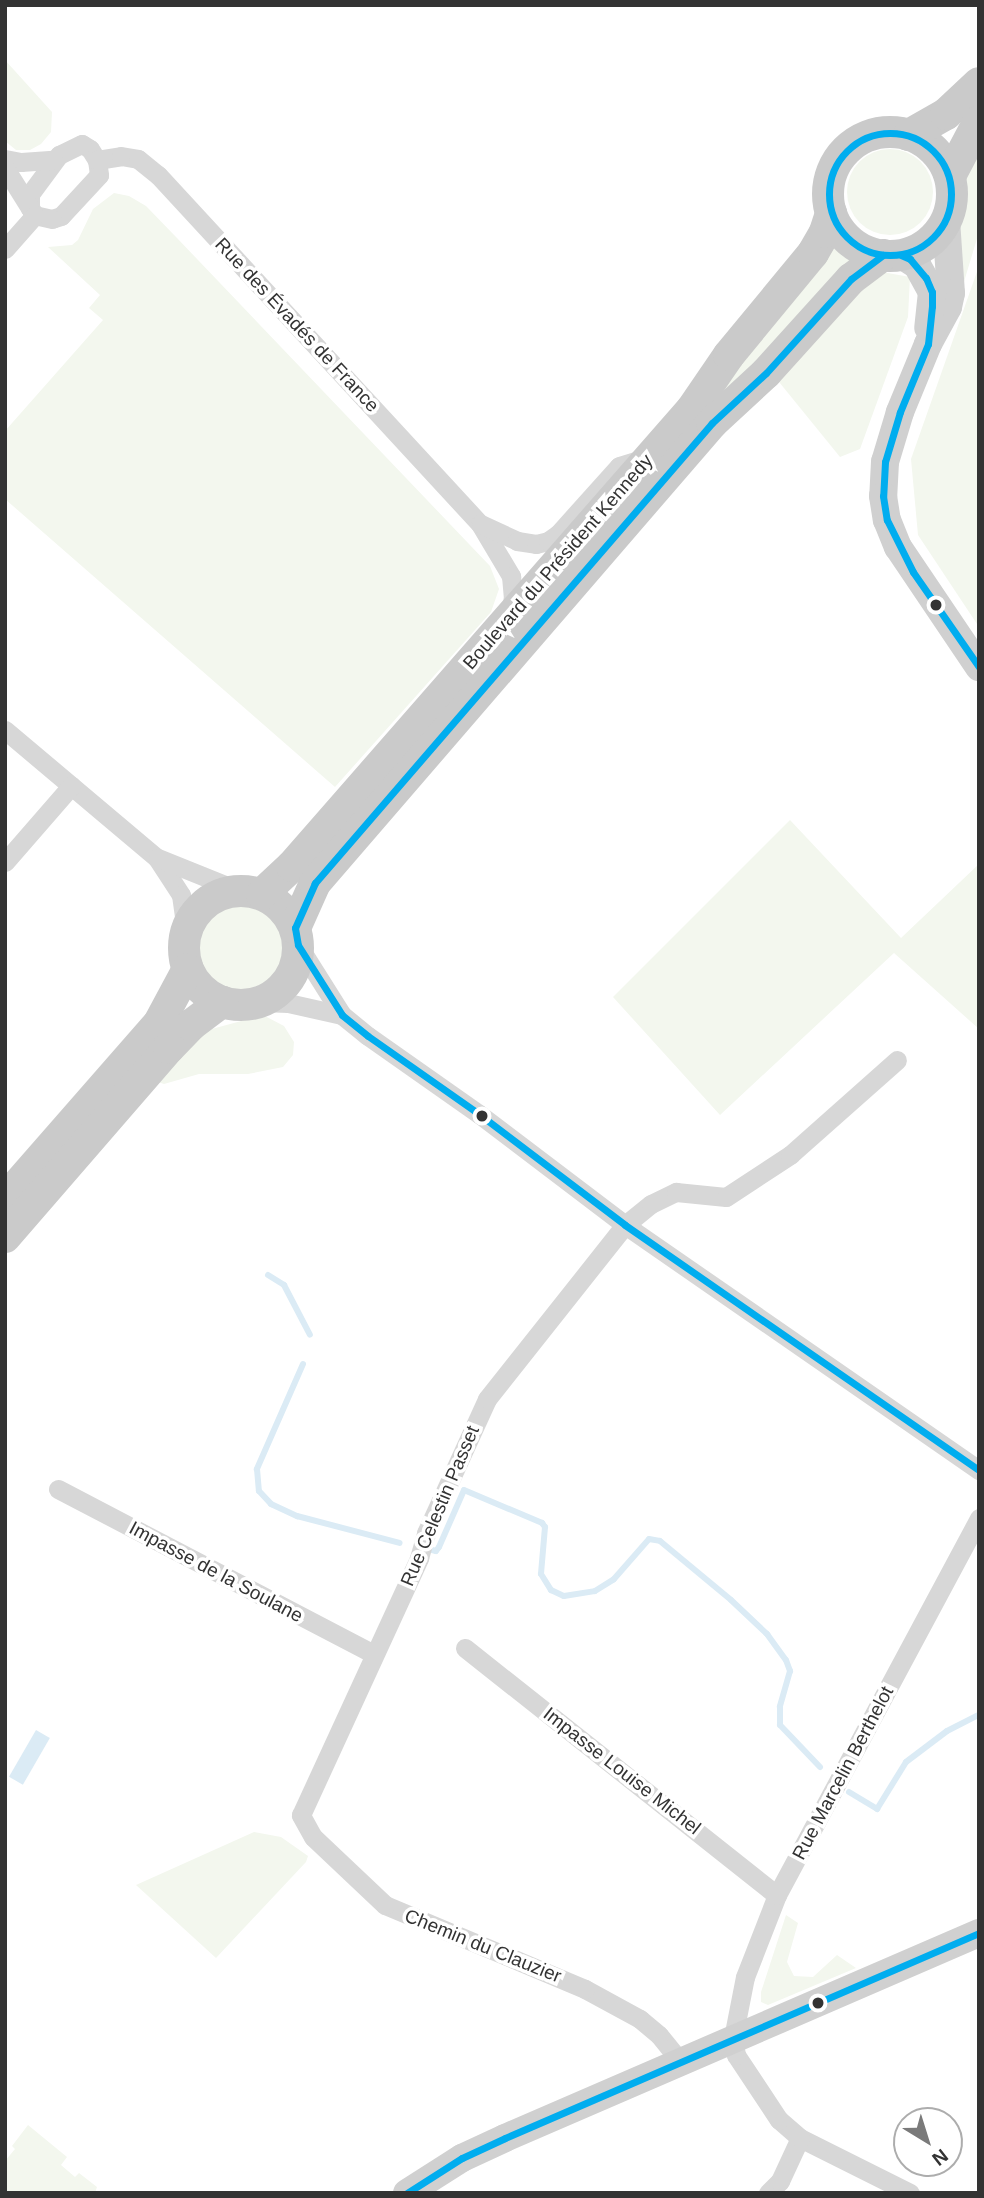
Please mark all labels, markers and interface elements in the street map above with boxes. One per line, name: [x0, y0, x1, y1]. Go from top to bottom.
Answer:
street label: Rue des Évadés de France: [210, 233, 384, 417]
street label: Boulevard du Président Kennedy: [458, 450, 658, 674]
unlabelled marker: [929, 598, 943, 612]
unlabelled marker: [475, 1109, 489, 1123]
street label: Rue Celestin Passet: [396, 1422, 484, 1590]
street label: Impasse de la Soulane: [125, 1517, 307, 1627]
street label: Rue Marcelin Berthelot: [788, 1682, 898, 1864]
street label: Impasse Louise Michel: [539, 1703, 705, 1839]
street label: Chemin du Clauzier: [401, 1904, 565, 1988]
unlabelled marker: [811, 1996, 825, 2010]
north arrow: [893, 2107, 963, 2177]
text: N: [928, 2145, 952, 2170]

